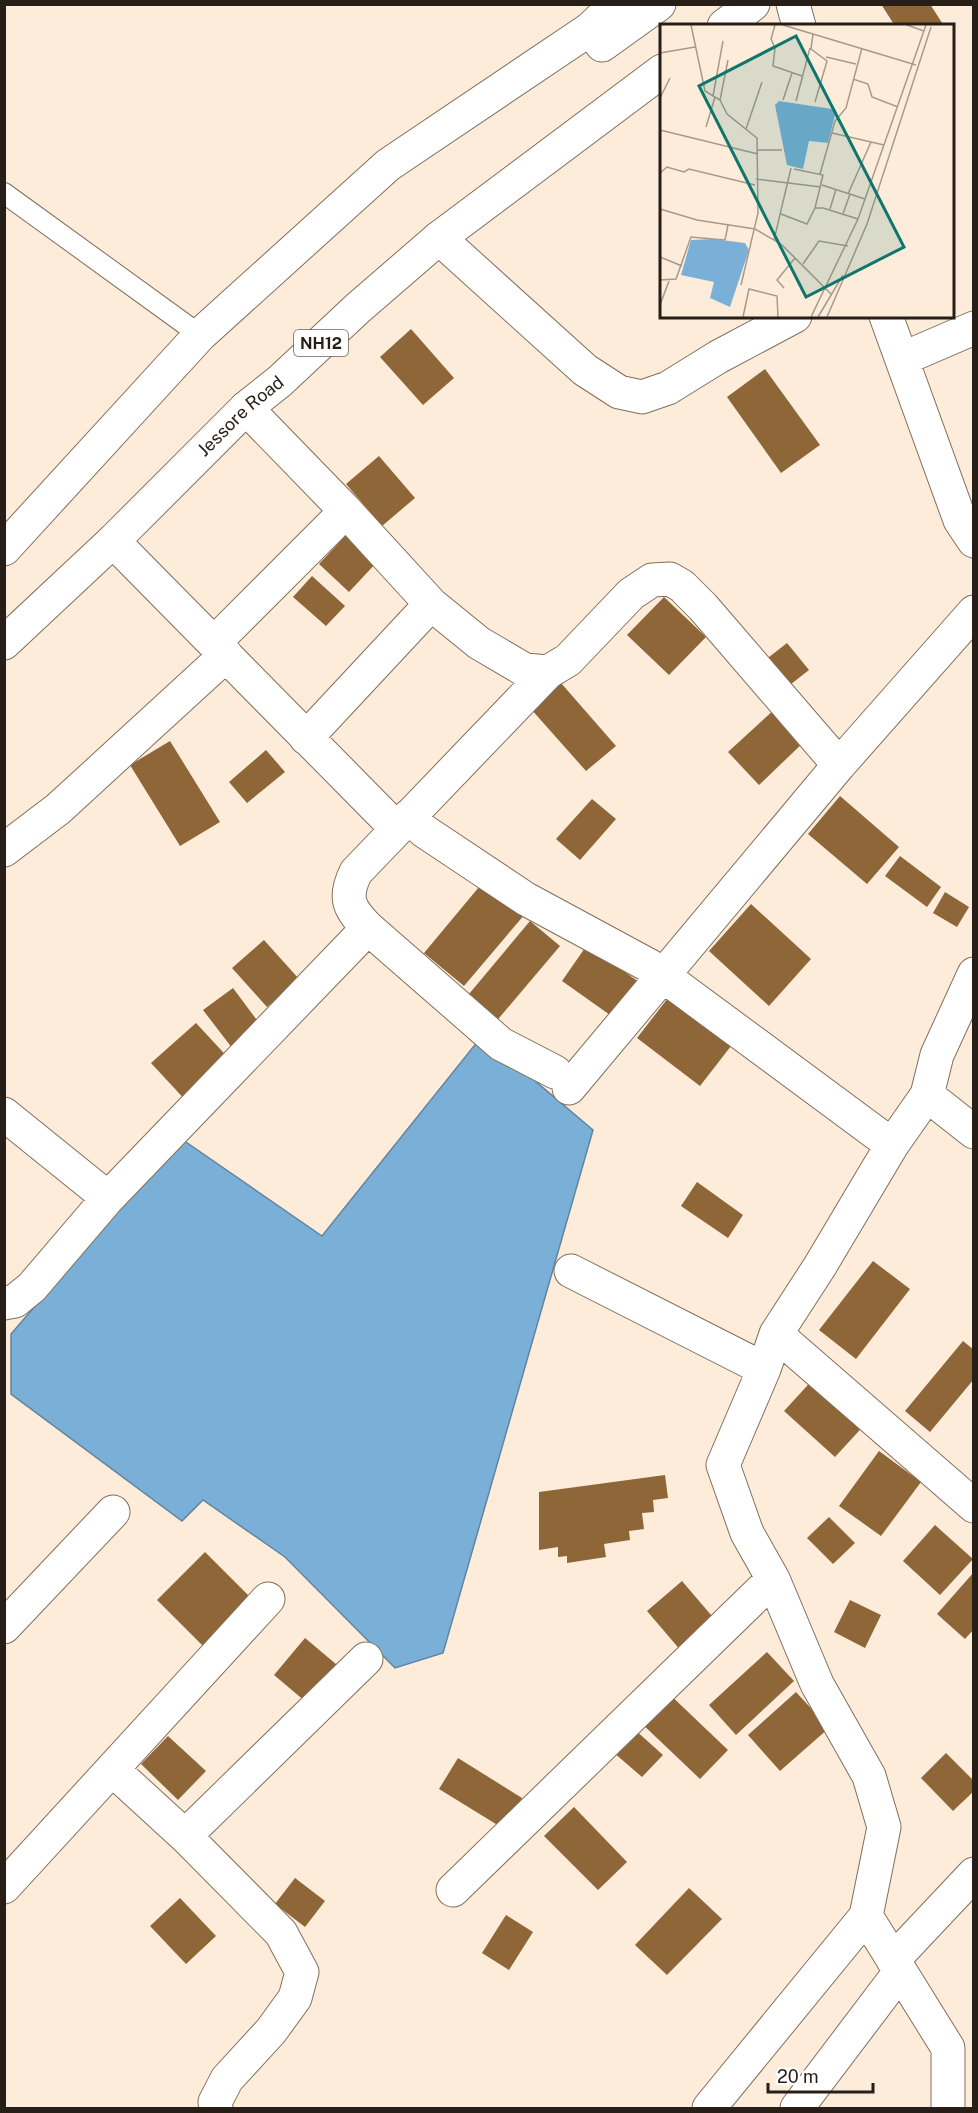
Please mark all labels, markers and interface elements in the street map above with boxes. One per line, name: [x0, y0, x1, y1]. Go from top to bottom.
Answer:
inset map: [660, 24, 954, 318]
road number: NH12: [294, 330, 348, 356]
street label: Jessore Road: [193, 371, 288, 460]
scale bar: [768, 2056, 873, 2094]
text: 20 m: [777, 2066, 819, 2087]

